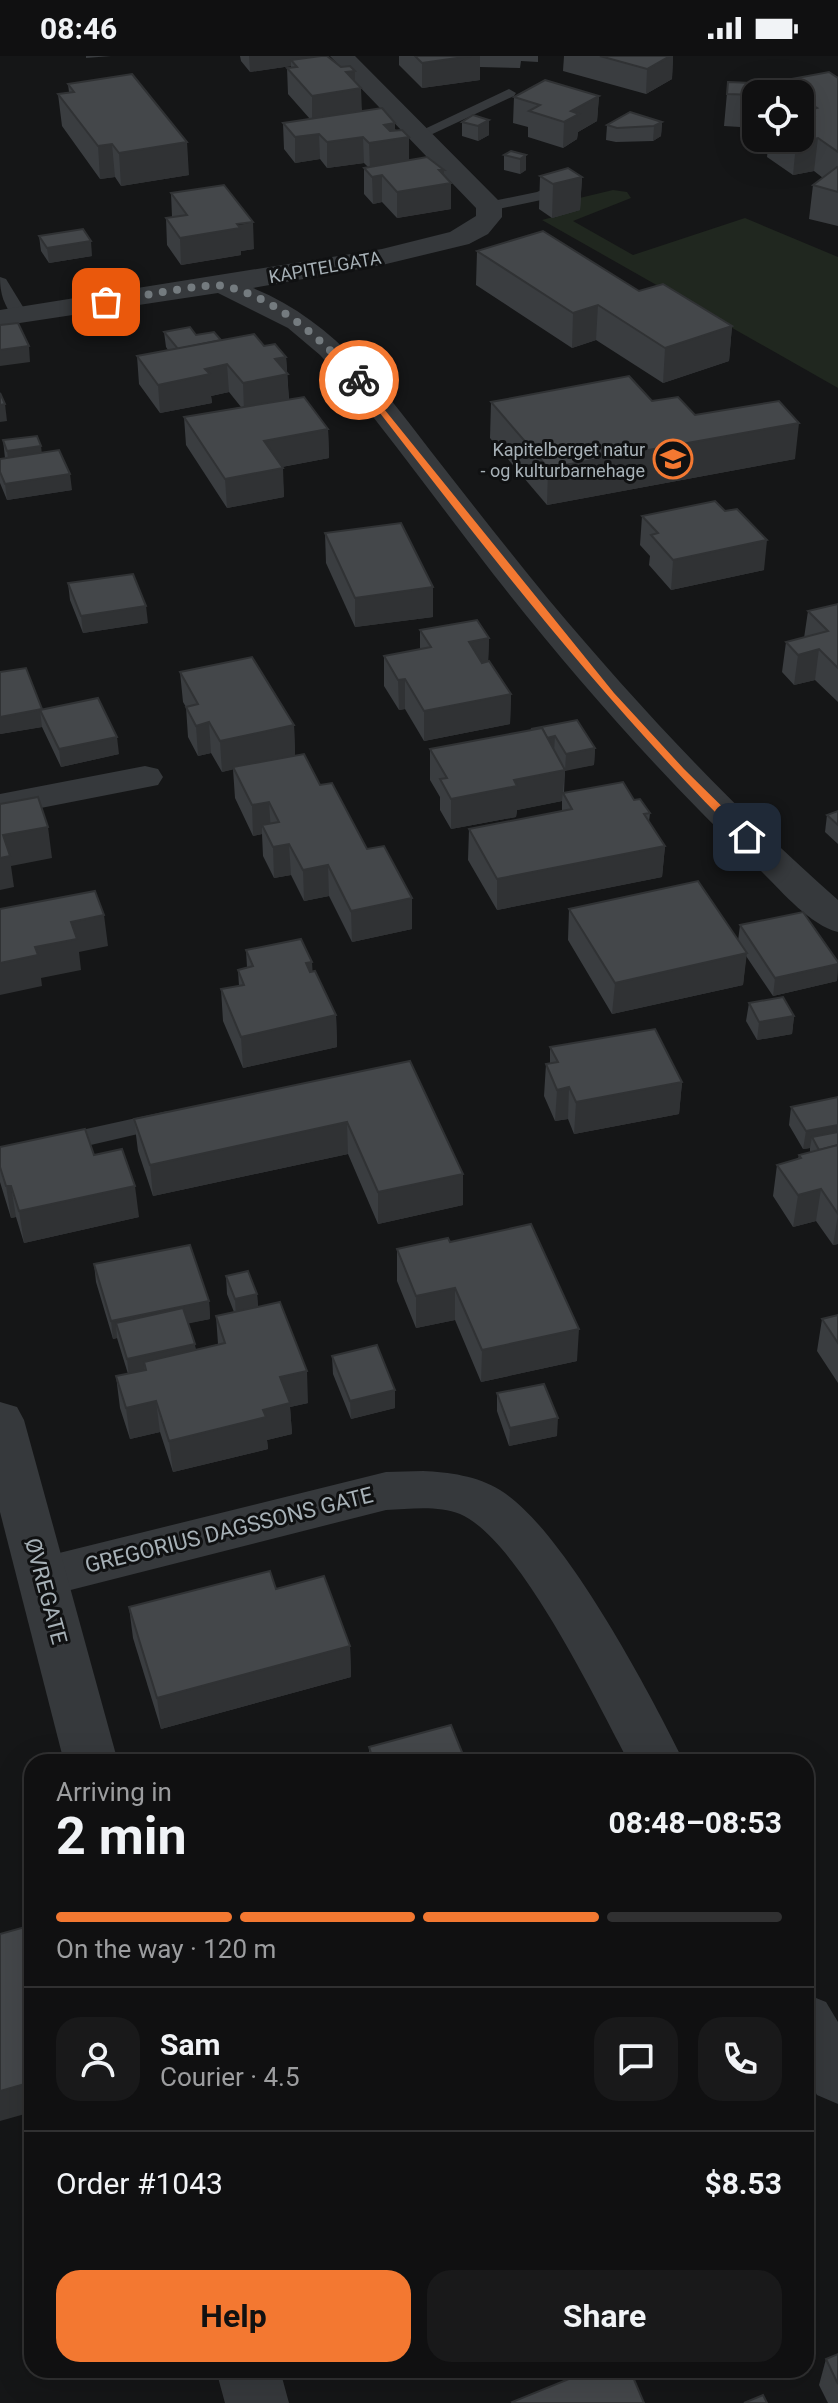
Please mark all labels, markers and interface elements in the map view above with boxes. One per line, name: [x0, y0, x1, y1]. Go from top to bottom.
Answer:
text: 08:46: [40, 11, 117, 46]
map controls: [742, 80, 814, 152]
button: locate: [742, 80, 814, 152]
street label: KAPITELGATA: [267, 247, 383, 287]
pin: [72, 268, 140, 336]
icon: bag: [84, 280, 128, 324]
courier: [319, 340, 399, 420]
icon: bike: [337, 358, 381, 402]
school or university icon: Kapitelberget natur - og kulturbarnehage: [652, 438, 694, 480]
place label: Kapitelberget natur - og kulturbarnehage: [481, 439, 645, 481]
pin: [713, 803, 781, 871]
icon: home: [725, 815, 769, 859]
street label: GREGORIUS DAGSSONS GATE: [82, 1482, 376, 1578]
street label: ØVREGATE: [20, 1535, 72, 1647]
text: Arriving in: [56, 1777, 172, 1807]
text: 08:48–08:53: [608, 1805, 782, 1840]
text: 2 min: [56, 1806, 187, 1867]
text: On the way · 120 m: [56, 1934, 276, 1964]
button: person: [56, 2017, 140, 2101]
button: chat: [594, 2017, 678, 2101]
button: phone: [698, 2017, 782, 2101]
text: Sam: [160, 2027, 221, 2062]
text: Courier · 4.5: [160, 2062, 300, 2092]
text: Order #1043: [56, 2166, 223, 2201]
text: $8.53: [704, 2166, 782, 2201]
button: Help: [56, 2270, 411, 2362]
button: Share: [427, 2270, 782, 2362]

